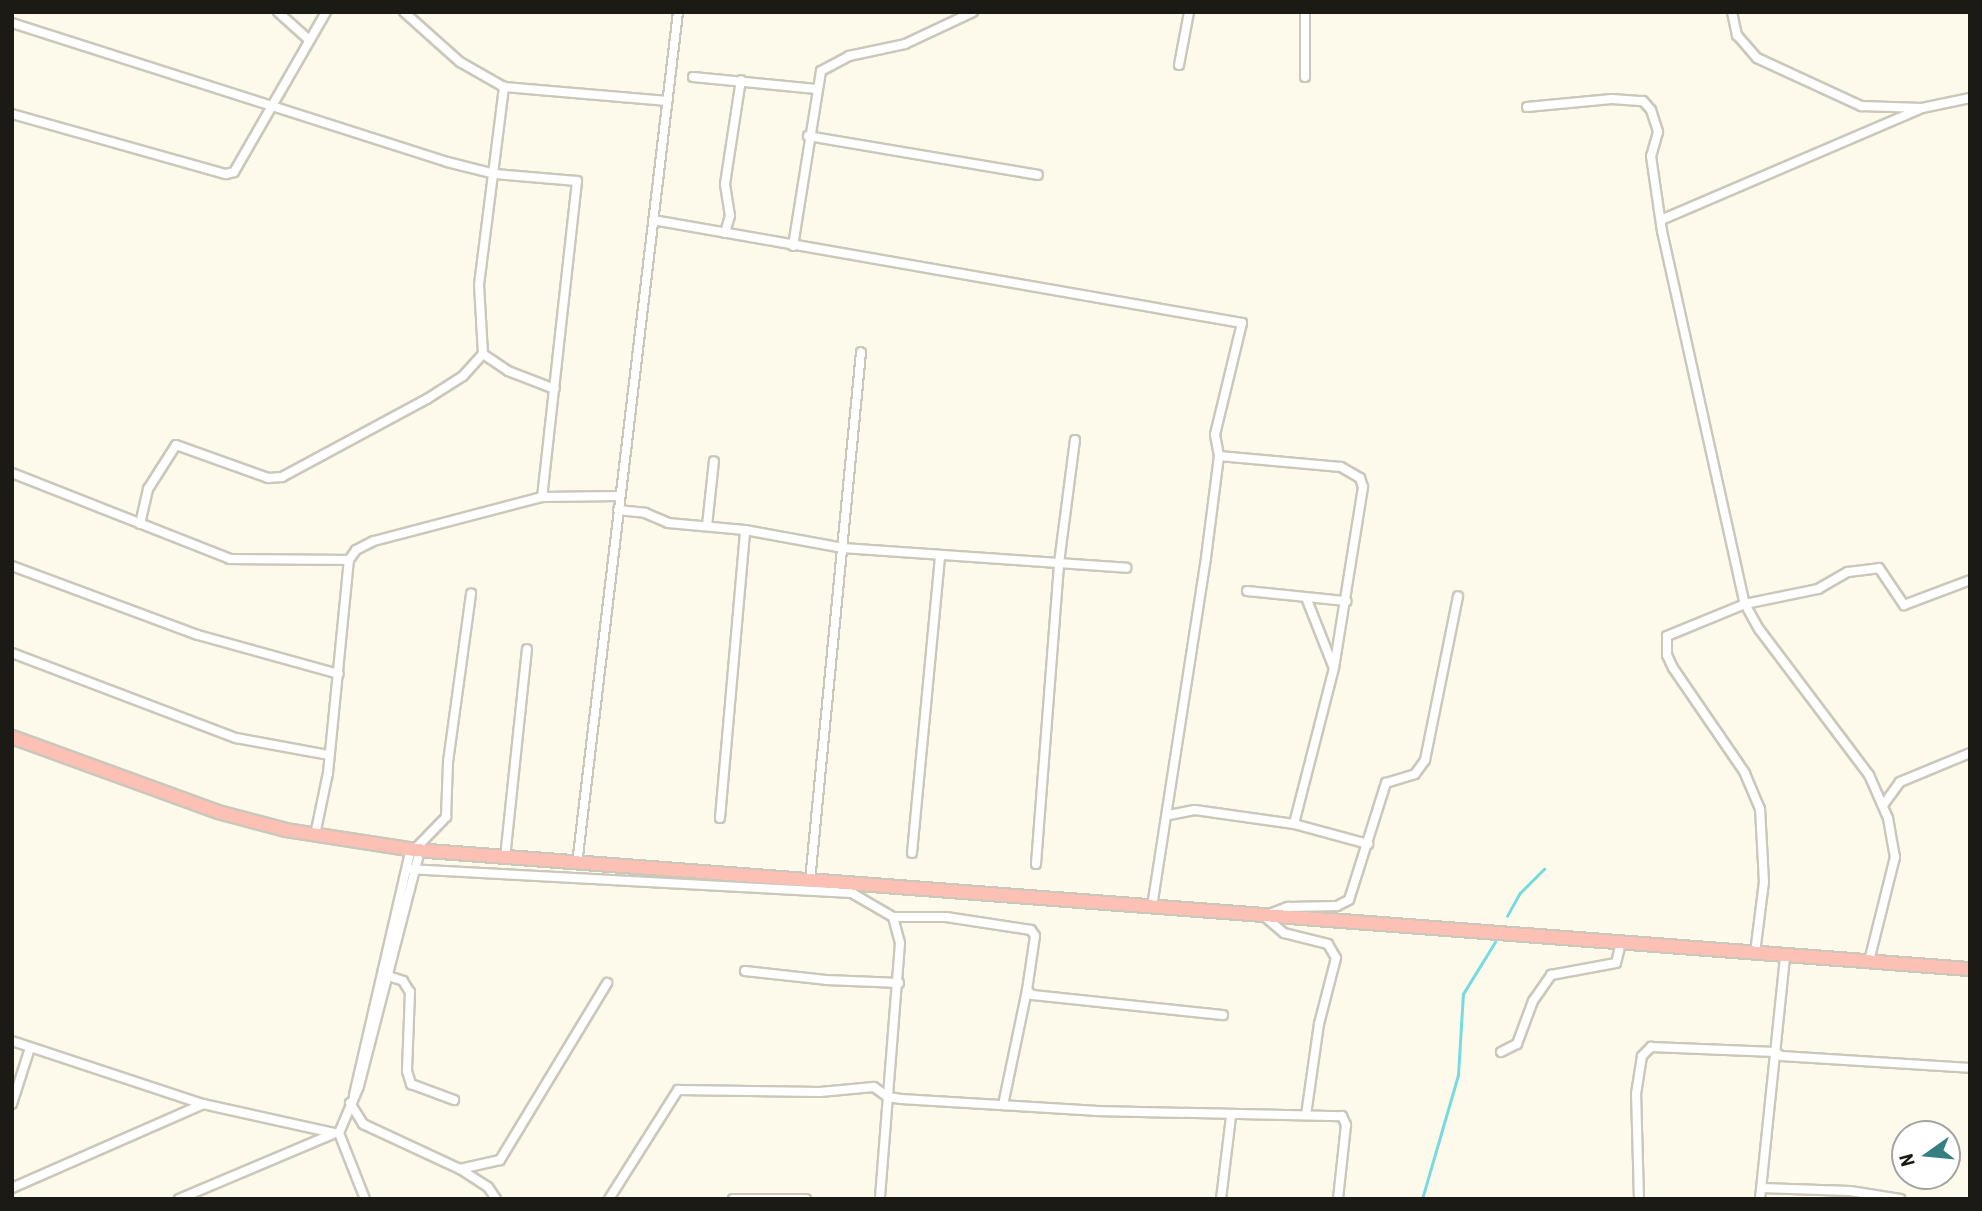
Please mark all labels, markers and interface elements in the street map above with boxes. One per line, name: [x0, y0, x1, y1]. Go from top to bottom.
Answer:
north arrow: [1891, 1120, 1961, 1190]
text: N: [1895, 1151, 1920, 1169]

